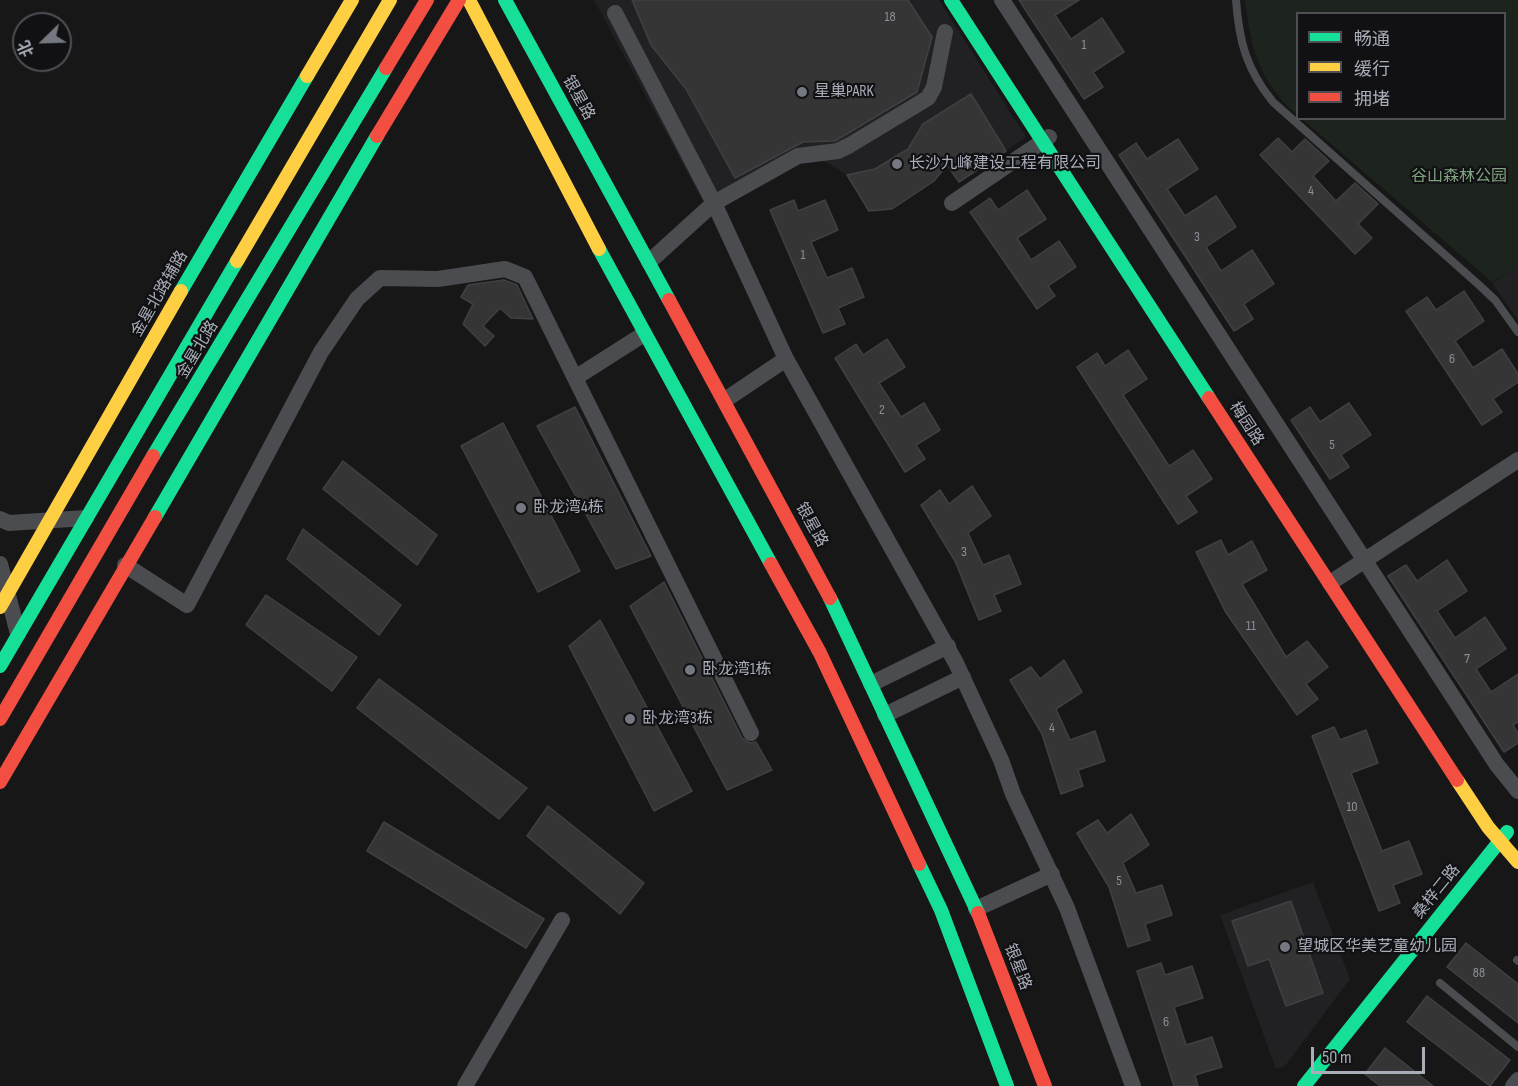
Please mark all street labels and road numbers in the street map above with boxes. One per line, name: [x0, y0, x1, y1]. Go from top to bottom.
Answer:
street label: 银星路: [558, 72, 598, 124]
street label: 金星北路辅路: [128, 248, 192, 340]
street label: 金星北路: [173, 318, 223, 382]
street label: 梅园路: [1225, 399, 1267, 449]
street label: 银星路: [791, 499, 831, 551]
street label: 桑梓二路: [1409, 861, 1465, 923]
street label: 银星路: [999, 941, 1035, 993]

